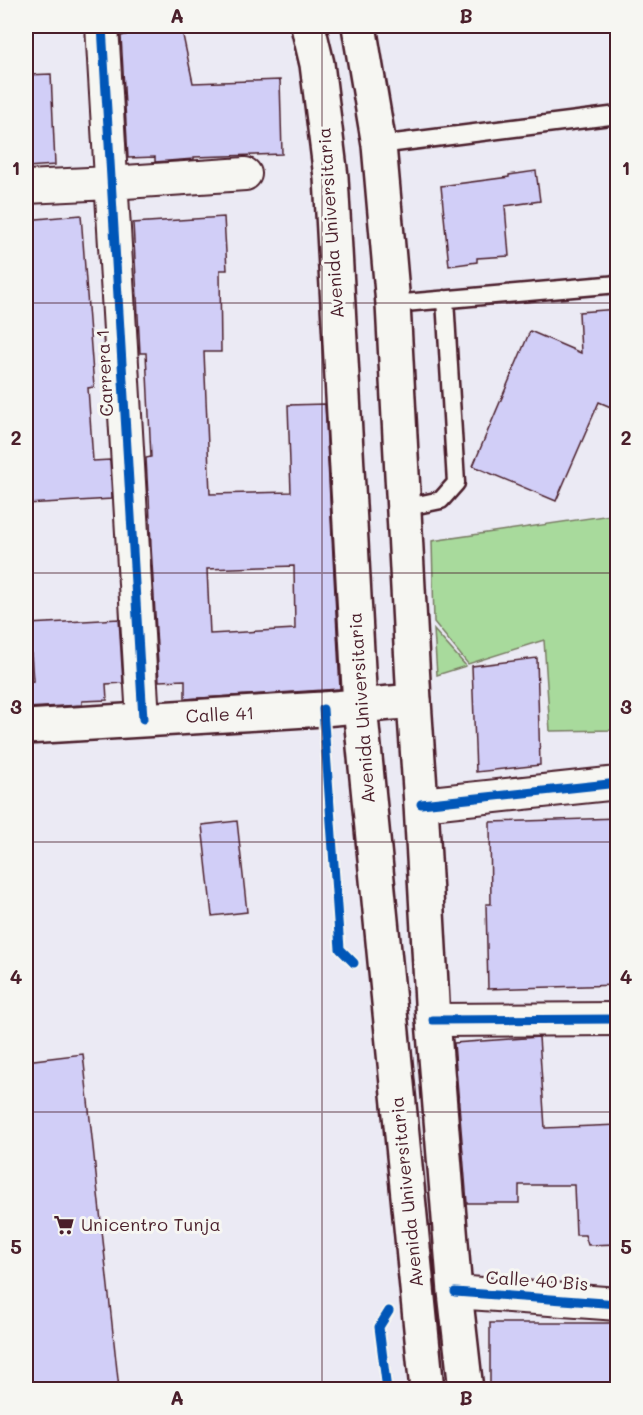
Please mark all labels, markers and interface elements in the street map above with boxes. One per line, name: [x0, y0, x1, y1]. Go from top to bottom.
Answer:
text: A: [170, 2, 184, 28]
text: B: [459, 2, 473, 28]
street label: Avenida Universitaria: [311, 127, 349, 319]
text: 1: [12, 154, 20, 180]
text: 1: [622, 154, 630, 180]
street label: Carrera 1: [90, 329, 118, 417]
text: 2: [10, 424, 22, 450]
text: 2: [620, 424, 632, 450]
street label: Avenida Universitaria: [342, 612, 380, 804]
text: 3: [10, 693, 22, 719]
text: 3: [620, 693, 632, 719]
street label: Calle 41: [185, 700, 255, 728]
text: 4: [10, 963, 23, 989]
text: 4: [620, 963, 633, 989]
street label: Avenida Universitaria: [384, 1096, 428, 1289]
place label: Unicentro Tunja: [81, 1212, 221, 1236]
supermarket icon: Unicentro Tunja: [52, 1213, 76, 1237]
text: 5: [10, 1233, 22, 1259]
text: 5: [620, 1233, 632, 1259]
street label: Calle 40 Bis: [485, 1264, 589, 1296]
text: A: [170, 1384, 184, 1410]
text: B: [459, 1384, 473, 1410]

